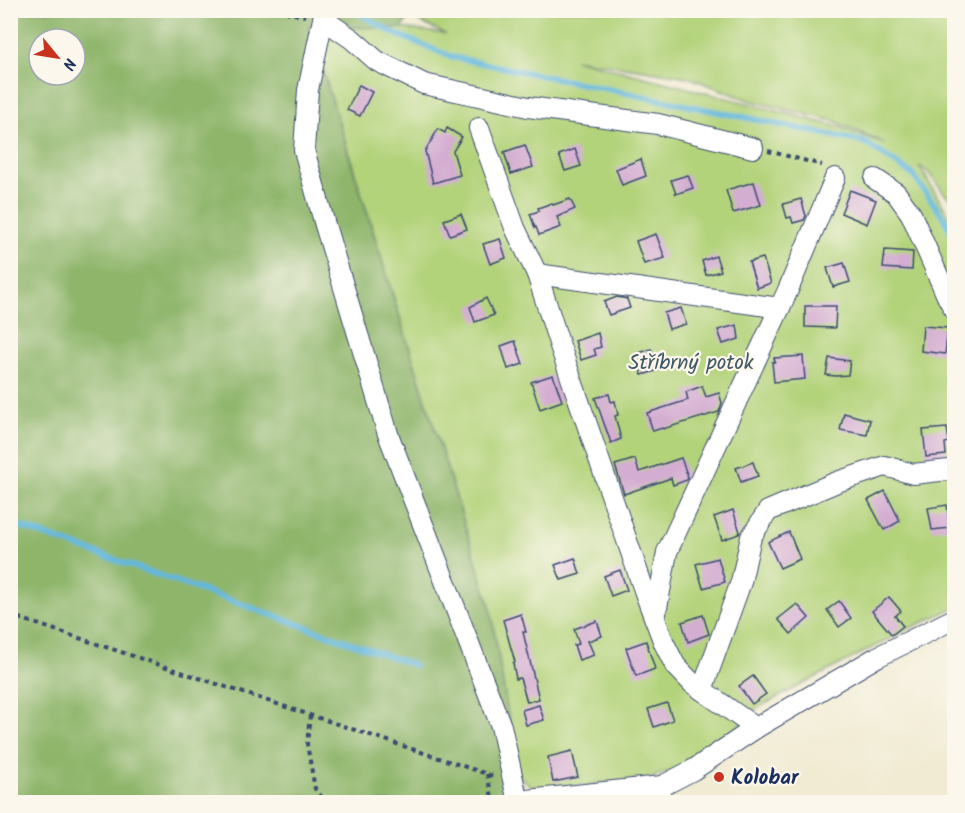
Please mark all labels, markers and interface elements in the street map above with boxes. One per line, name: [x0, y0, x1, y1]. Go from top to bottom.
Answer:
north arrow: [27, 27, 87, 87]
text: N: [55, 53, 82, 74]
park label: Stříbrný potok: [628, 347, 754, 380]
place label: Kolobar: [731, 762, 800, 795]
marker: Kolobar: [712, 770, 726, 784]

